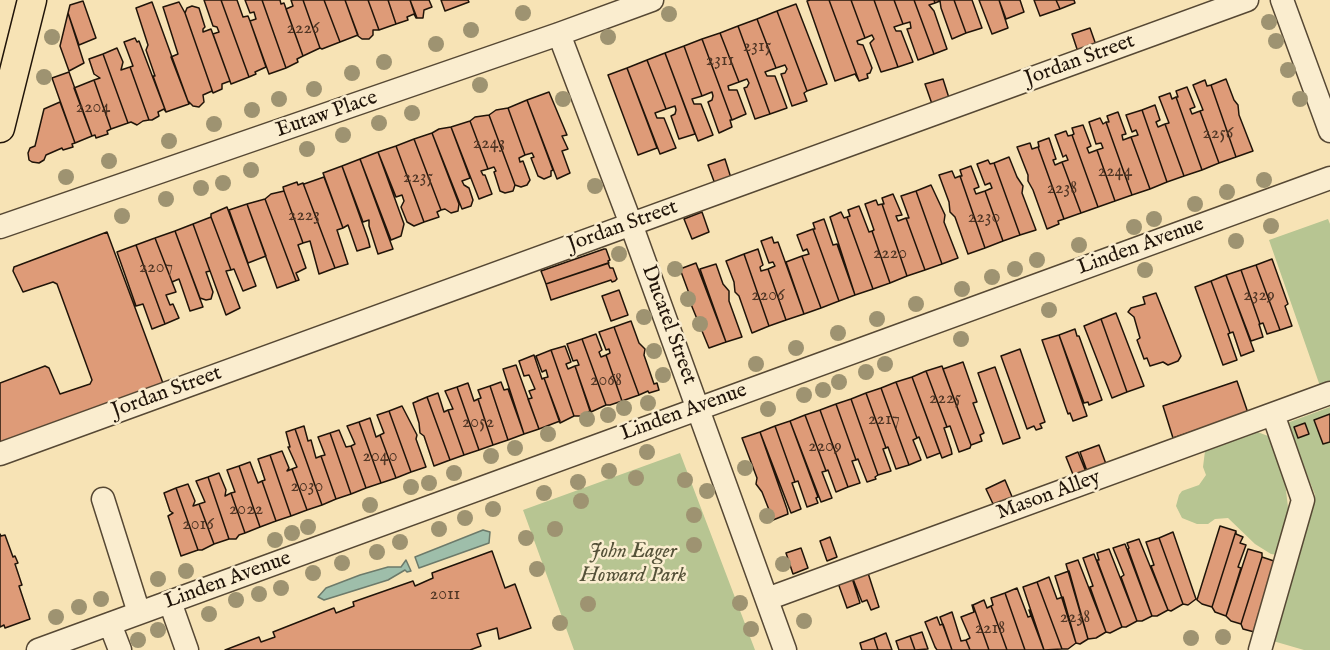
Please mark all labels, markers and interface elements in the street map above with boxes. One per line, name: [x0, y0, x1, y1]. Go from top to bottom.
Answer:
house number: 2226: [287, 18, 319, 40]
street label: Jordan Street: [1022, 29, 1138, 93]
house number: 2315: [743, 36, 771, 58]
house number: 2311: [706, 50, 734, 72]
street label: Eutaw Place: [273, 86, 381, 144]
house number: 2204: [76, 97, 110, 119]
house number: 2256: [1203, 123, 1233, 145]
house number: 2243: [473, 133, 505, 155]
house number: 2244: [1098, 161, 1132, 183]
house number: 2235: [403, 167, 433, 189]
house number: 2238: [1047, 178, 1077, 200]
street label: Jordan Street: [565, 195, 681, 259]
house number: 2223: [288, 205, 320, 227]
house number: 2230: [968, 207, 1000, 229]
street label: Linden Avenue: [1074, 212, 1208, 282]
house number: 2220: [873, 243, 907, 265]
house number: 2207: [139, 257, 173, 279]
street label: Ducatel Street: [635, 262, 701, 388]
house number: 2206: [751, 285, 785, 307]
house number: 2329: [1243, 285, 1275, 307]
street label: Jordan Street: [109, 361, 225, 425]
house number: 2068: [590, 370, 622, 392]
street label: Linden Avenue: [617, 378, 751, 448]
house number: 2225: [929, 388, 961, 410]
house number: 2217: [868, 409, 900, 431]
house number: 2052: [462, 412, 494, 434]
house number: 2209: [808, 436, 842, 458]
house number: 2040: [363, 446, 397, 468]
street label: Mason Alley: [994, 466, 1104, 526]
house number: 2030: [291, 476, 323, 498]
house number: 2022: [229, 499, 263, 521]
house number: 2016: [182, 514, 214, 536]
park label: John Eager Howard Park: [580, 540, 686, 590]
street label: Linden Avenue: [161, 546, 295, 616]
house number: 2011: [430, 584, 460, 606]
house number: 2238: [1060, 607, 1090, 629]
house number: 2218: [975, 618, 1005, 640]

